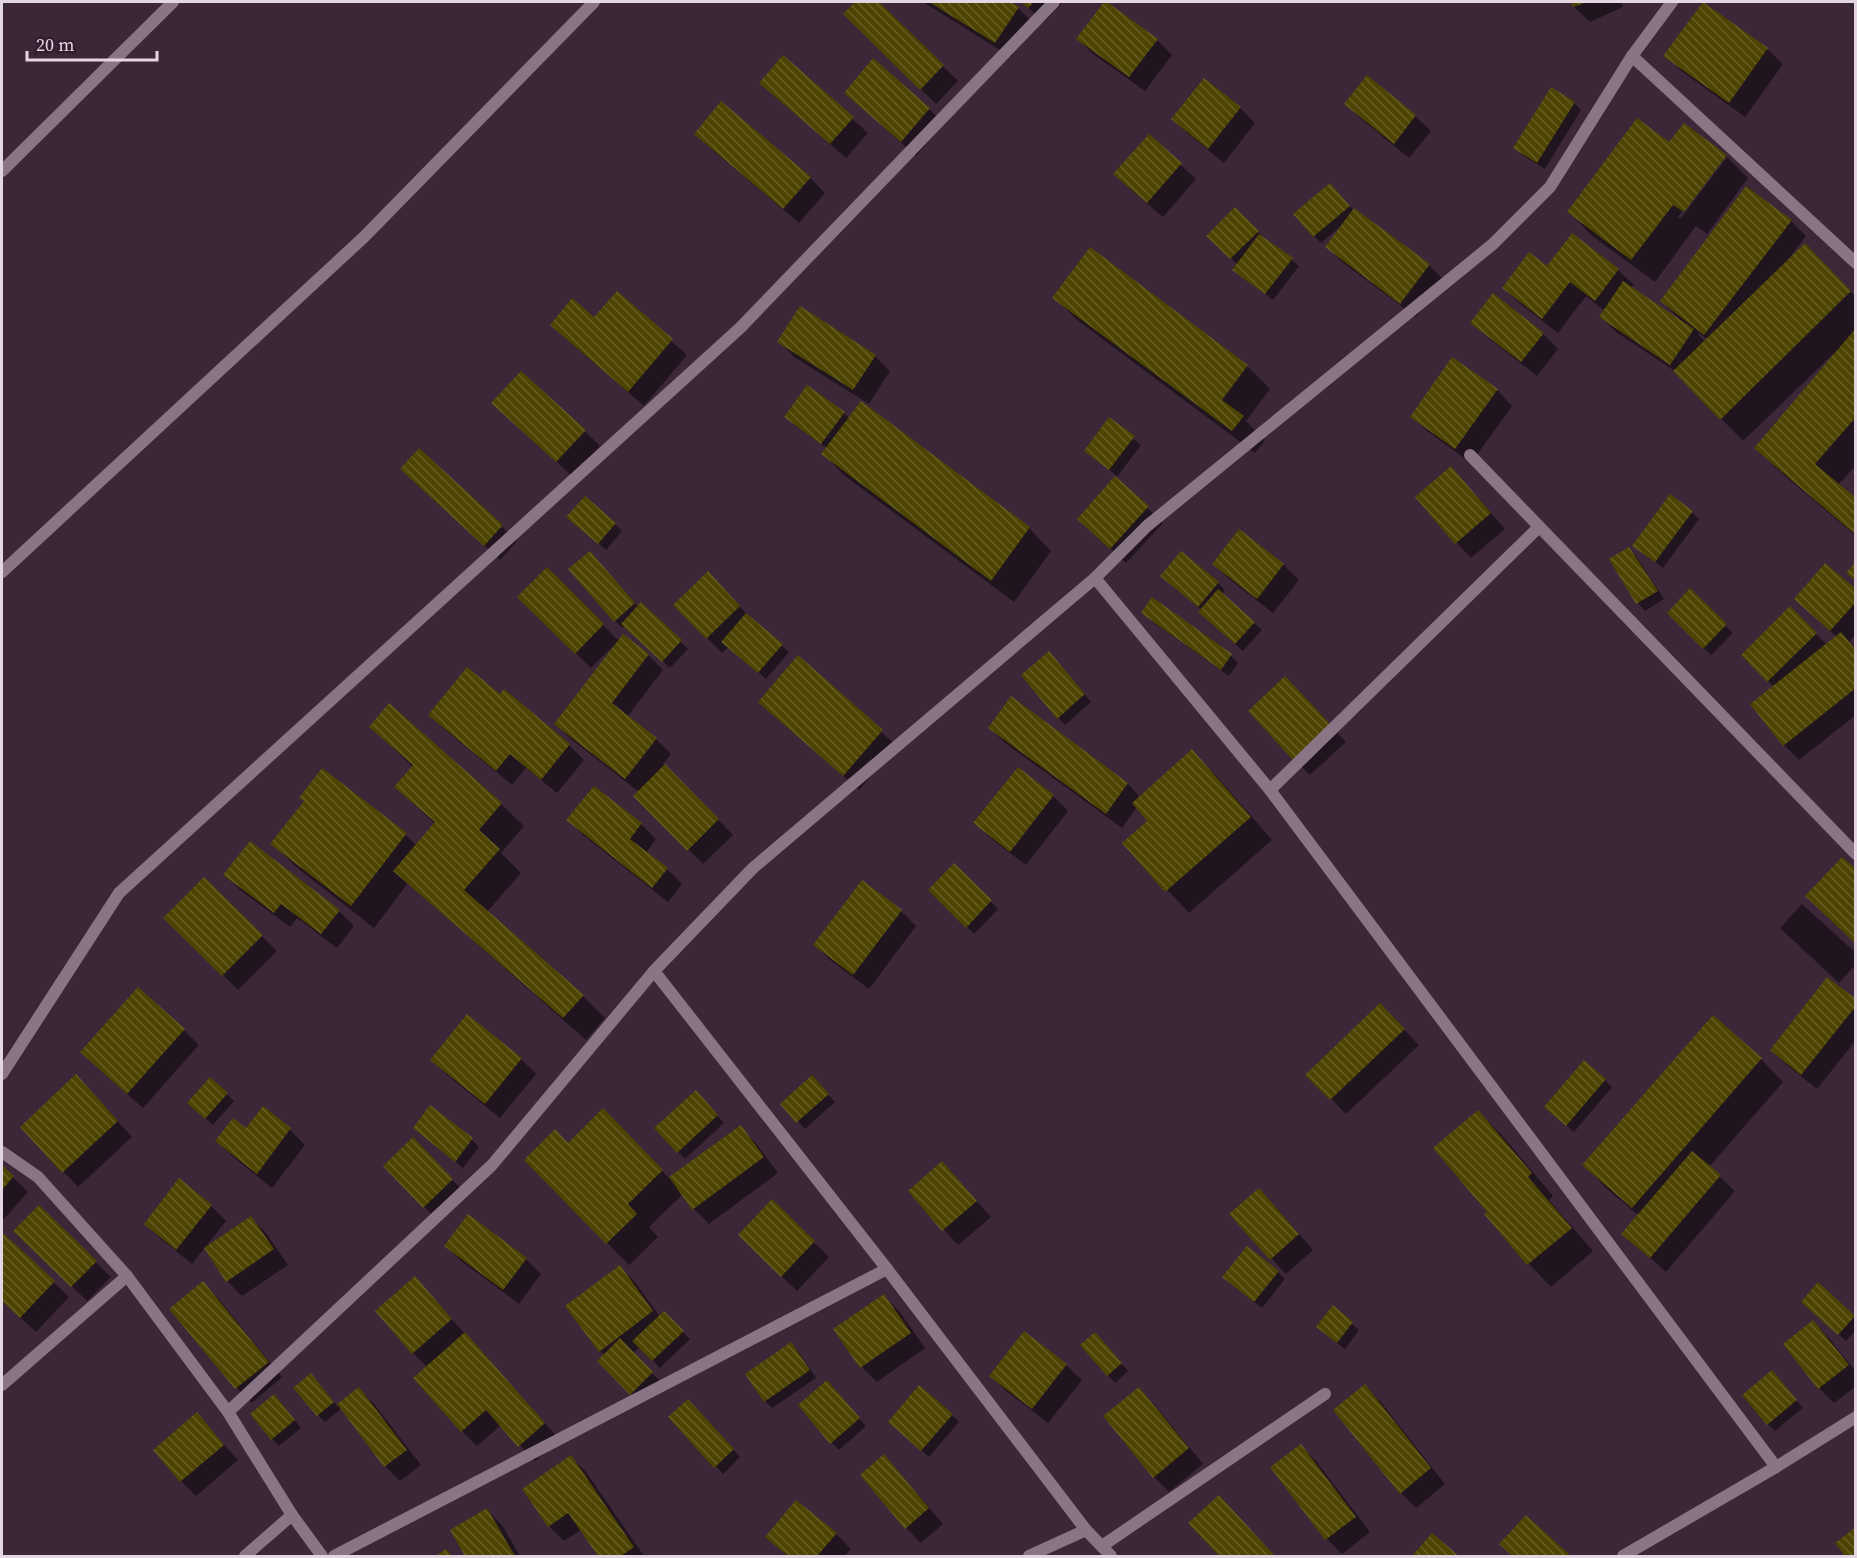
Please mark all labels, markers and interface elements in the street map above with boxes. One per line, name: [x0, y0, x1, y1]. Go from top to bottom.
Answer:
scale bar: [27, 24, 158, 62]
text: 20 m: [36, 32, 74, 57]

